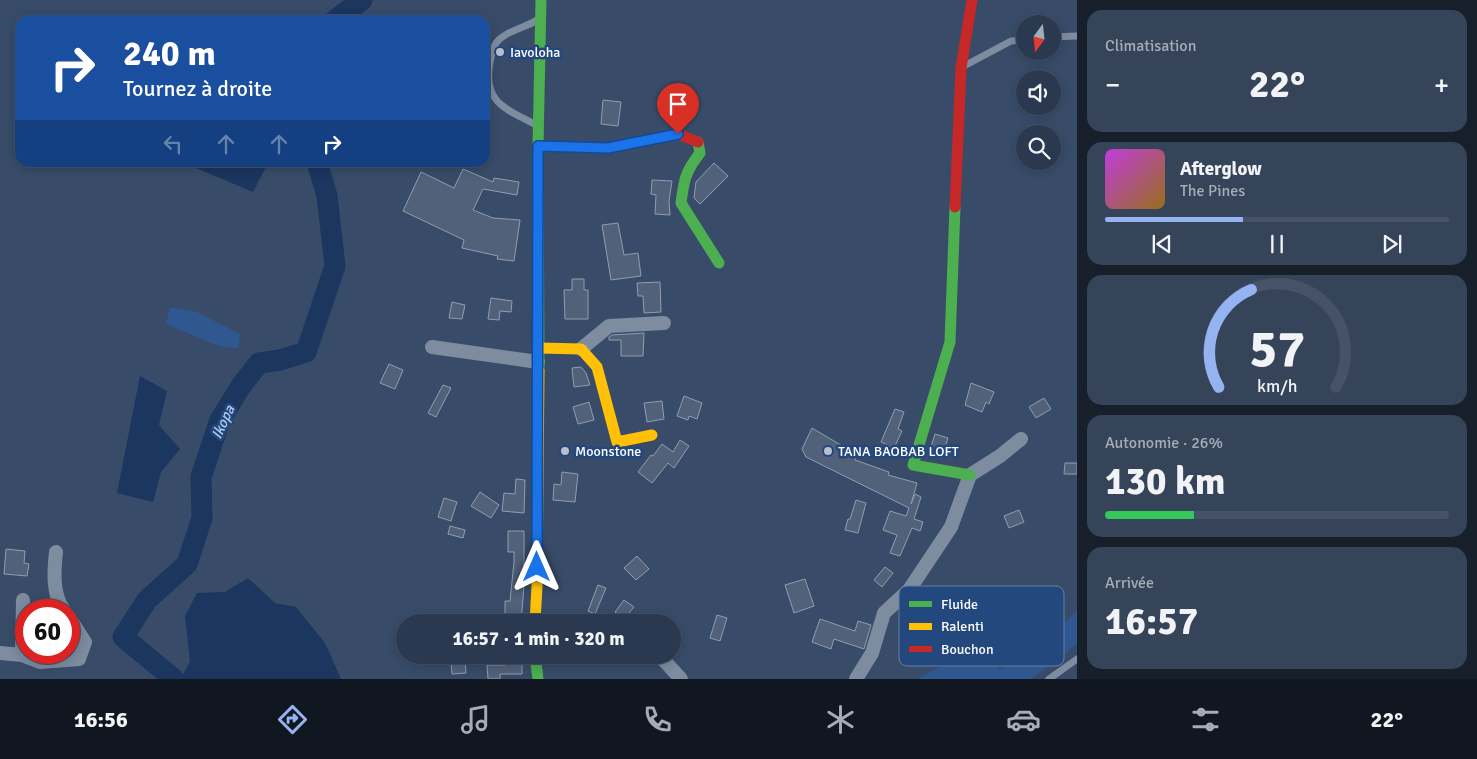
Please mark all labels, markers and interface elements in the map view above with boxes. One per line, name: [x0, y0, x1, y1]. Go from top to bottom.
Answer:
north arrow: [1016, 15, 1061, 60]
map controls: [1016, 15, 1061, 170]
text: 240 m: [123, 32, 216, 75]
icon: right: [40, 35, 105, 100]
text: Climatisation: [1105, 36, 1196, 56]
place label: Iavoloha: [510, 44, 560, 61]
marker: Iavoloha: [494, 46, 506, 58]
text: 22°: [1249, 61, 1305, 108]
text: −: [1105, 68, 1120, 102]
text: +: [1434, 68, 1449, 102]
button: sound: [1016, 70, 1061, 115]
text: Tournez à droite: [123, 75, 272, 102]
pin: [657, 83, 699, 134]
icon: arrive: [664, 90, 692, 118]
button: search: [1016, 125, 1061, 170]
icon: left: [159, 130, 187, 158]
icon: ahead: [212, 130, 240, 158]
icon: ahead: [265, 130, 293, 158]
icon: right: [318, 130, 346, 158]
text: Afterglow: [1180, 157, 1262, 181]
text: The Pines: [1180, 181, 1245, 201]
icon: previous: [1148, 230, 1176, 258]
icon: pause: [1263, 230, 1291, 258]
icon: next: [1378, 230, 1406, 258]
text: 57: [1249, 317, 1305, 381]
text: km/h: [1257, 375, 1297, 397]
water label: Ikopa: [207, 402, 239, 442]
text: Autonomie · 26%: [1105, 433, 1223, 453]
place label: Moonstone: [575, 443, 641, 460]
place label: TANA BAOBAB LOFT: [838, 443, 959, 460]
marker: Moonstone: [559, 445, 571, 457]
marker: TANA BAOBAB LOFT: [822, 445, 834, 457]
text: 130 km: [1105, 458, 1226, 505]
position arrow: [510, 540, 562, 592]
text: Arrivée: [1105, 573, 1154, 593]
legend: [899, 586, 1064, 666]
text: Fluide: [941, 596, 978, 613]
text: 16:57: [1105, 598, 1198, 645]
speed limit sign: 60: [15, 599, 80, 664]
text: Ralenti: [941, 618, 984, 635]
text: 16:57 · 1 min · 320 m: [452, 627, 625, 651]
text: Bouchon: [941, 641, 994, 658]
icon: directions: [275, 702, 310, 737]
icon: music: [458, 702, 493, 737]
icon: phone: [640, 702, 675, 737]
icon: climate: [823, 702, 858, 737]
icon: car: [1006, 702, 1041, 737]
icon: filters: [1188, 702, 1223, 737]
text: 16:56: [74, 706, 128, 733]
text: 22°: [1371, 706, 1403, 733]

